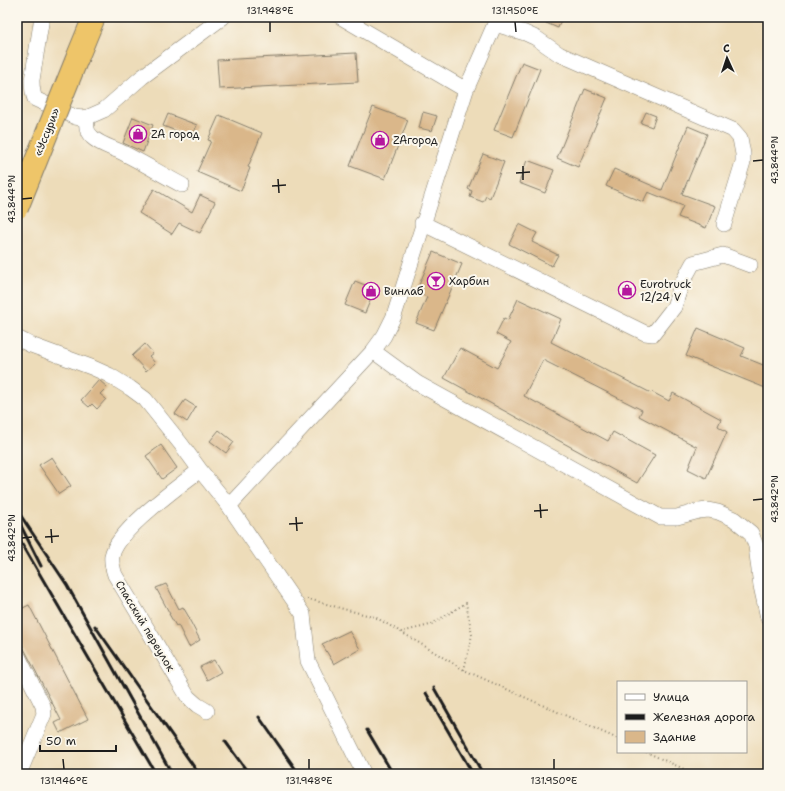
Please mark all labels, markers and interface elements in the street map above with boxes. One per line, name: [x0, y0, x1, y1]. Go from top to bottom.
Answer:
text: 131.948°E: [246, 4, 294, 17]
text: 131.950°E: [492, 4, 538, 17]
north arrow: [707, 38, 747, 78]
text: С: [723, 41, 731, 56]
street label: «Уссури»: [31, 106, 63, 158]
shop icon: ZA город: [128, 124, 148, 144]
place label: ZA город: [151, 127, 200, 142]
shop icon: ZAгород: [370, 130, 390, 150]
place label: ZAгород: [393, 133, 438, 148]
text: 43.844°N: [768, 136, 781, 184]
text: 43.844°N: [5, 175, 18, 223]
bar icon: Харбин: [426, 271, 446, 291]
place label: Харбин: [449, 274, 489, 289]
place label: Eurotruck 12/24 V: [640, 277, 691, 305]
shop icon: Eurotruck 12/24 V: [617, 280, 637, 300]
shop icon: Винлаб: [361, 281, 381, 301]
place label: Винлаб: [384, 284, 424, 299]
text: 43.842°N: [768, 475, 781, 523]
text: 43.842°N: [5, 514, 18, 562]
street label: Спасский переулок: [112, 578, 178, 674]
legend: [617, 681, 747, 753]
text: Улица: [653, 689, 690, 705]
text: Железная дорога: [653, 709, 756, 725]
scale bar: [40, 727, 116, 753]
text: Здание: [653, 729, 697, 745]
text: 50 m: [46, 733, 76, 749]
text: 131.946°E: [40, 774, 88, 787]
text: 131.948°E: [285, 774, 333, 787]
text: 131.950°E: [531, 774, 577, 787]

